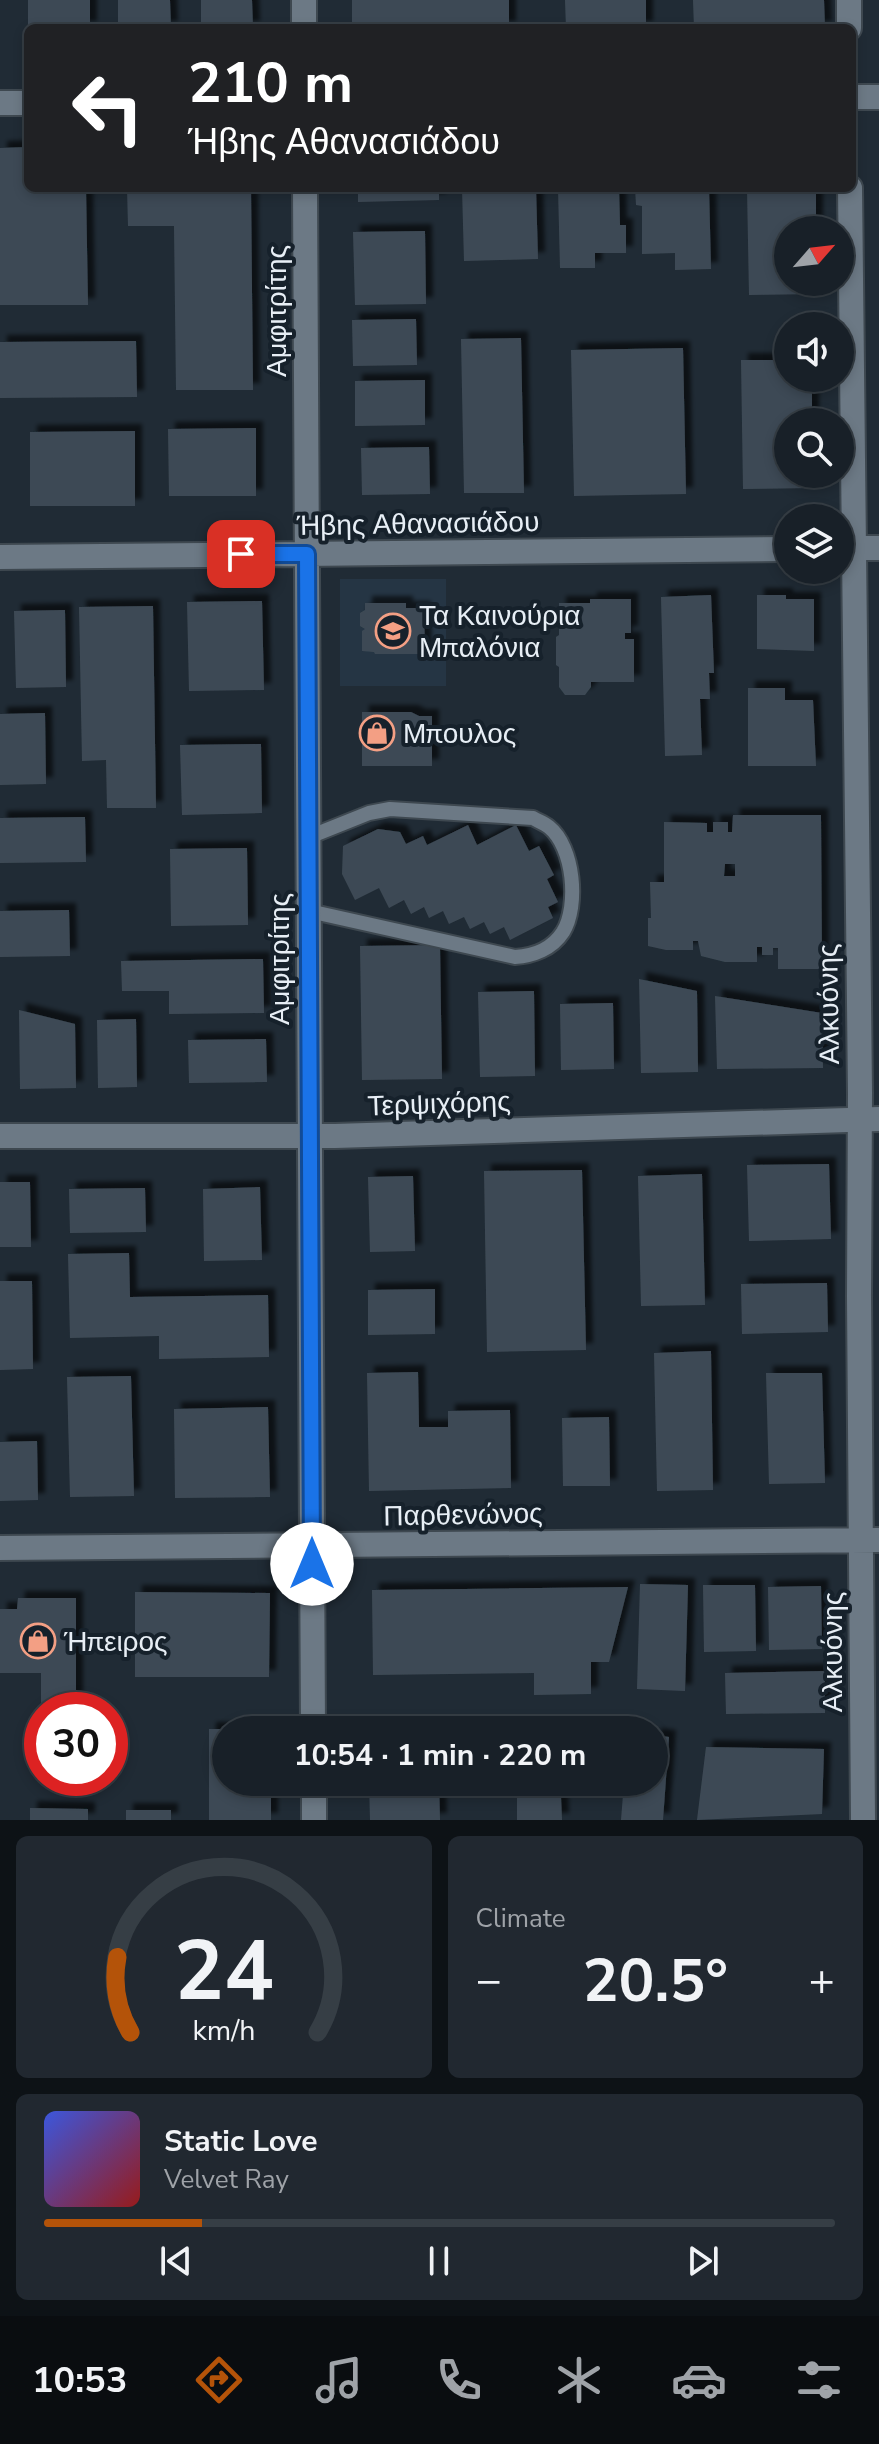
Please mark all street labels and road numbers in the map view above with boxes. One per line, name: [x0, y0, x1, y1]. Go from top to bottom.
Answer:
street label: Αμφιτρίτης: [258, 245, 296, 377]
street label: Ήβης Αθανασιάδου: [295, 503, 540, 545]
street label: Αμφιτρίτης: [261, 893, 299, 1025]
street label: Αλκυόνης: [809, 943, 849, 1065]
street label: Τερψιχόρης: [367, 1083, 511, 1125]
street label: Παρθενώνος: [383, 1495, 543, 1535]
street label: Αλκυόνης: [814, 1592, 852, 1712]

